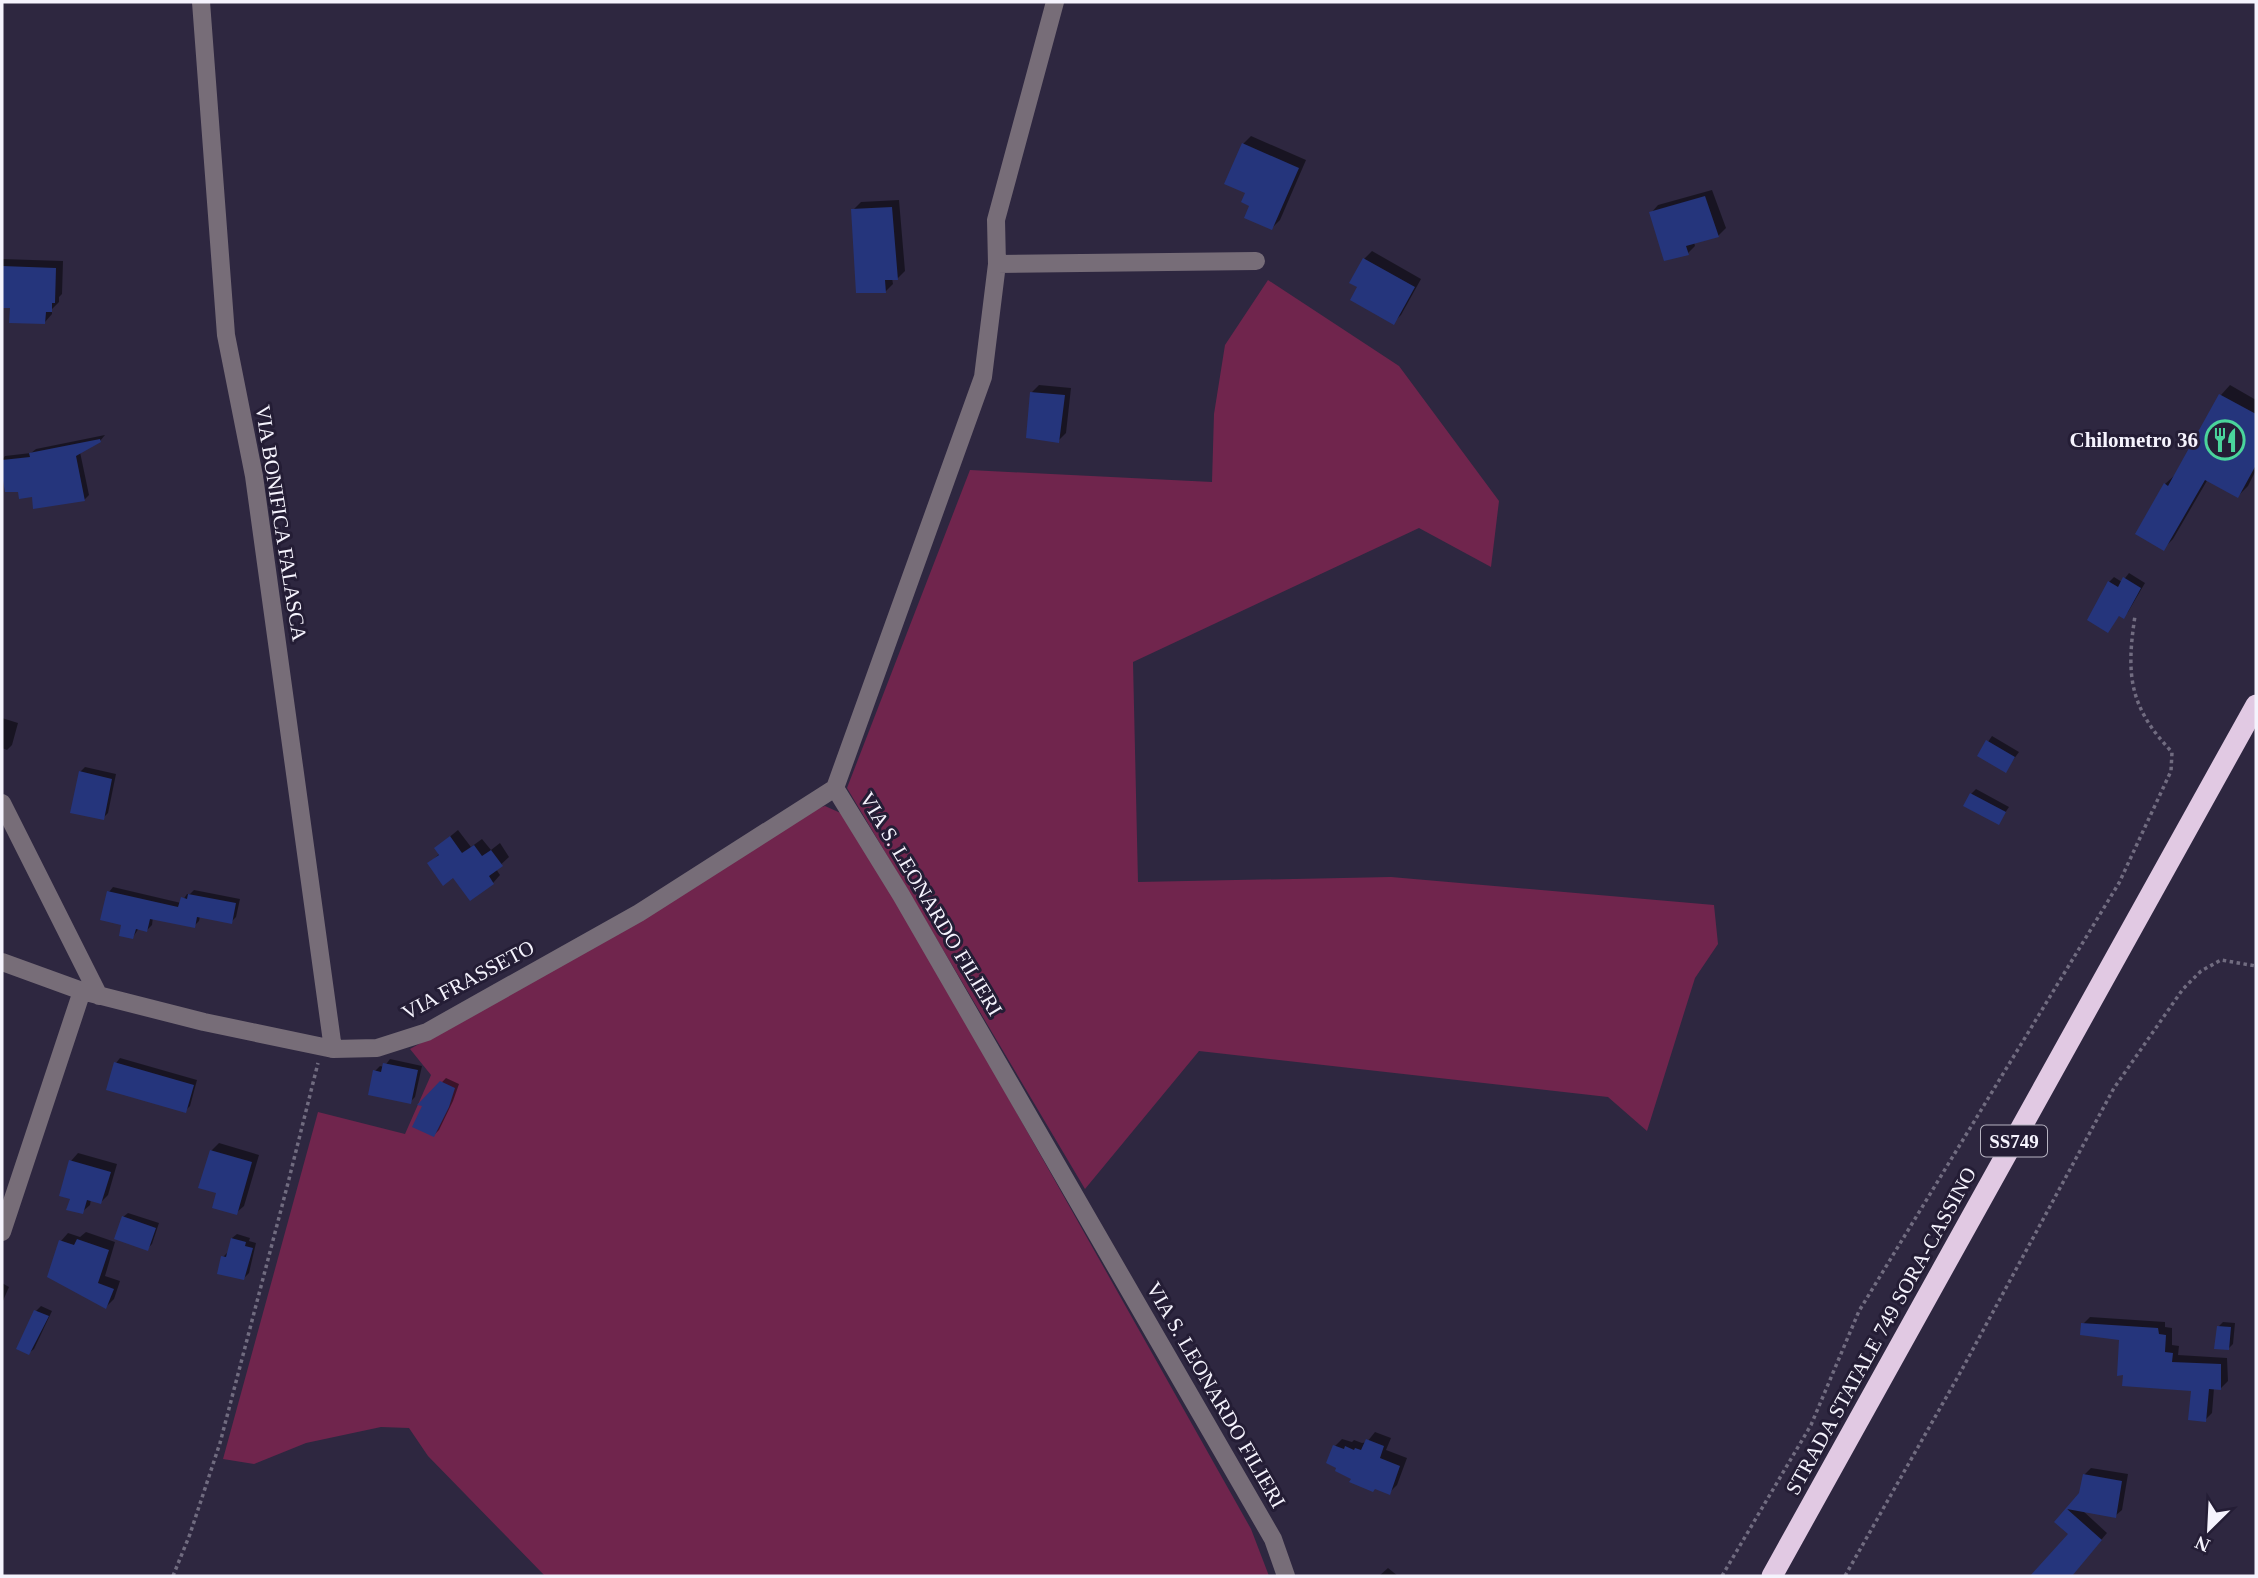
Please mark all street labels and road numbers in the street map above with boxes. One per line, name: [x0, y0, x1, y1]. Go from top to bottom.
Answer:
street label: VIA BONIFICA FALASCA: [250, 403, 312, 644]
street label: VIA S. LEONARDO FILIERI: [855, 788, 1007, 1020]
street label: VIA FRASSETO: [398, 935, 538, 1025]
road number: SS749: [1981, 1126, 2047, 1156]
street label: STRADA STATALE 749 SORA-CASSINO: [1781, 1163, 1981, 1499]
street label: VIA S. LEONARDO FILIERI: [1141, 1278, 1291, 1512]

